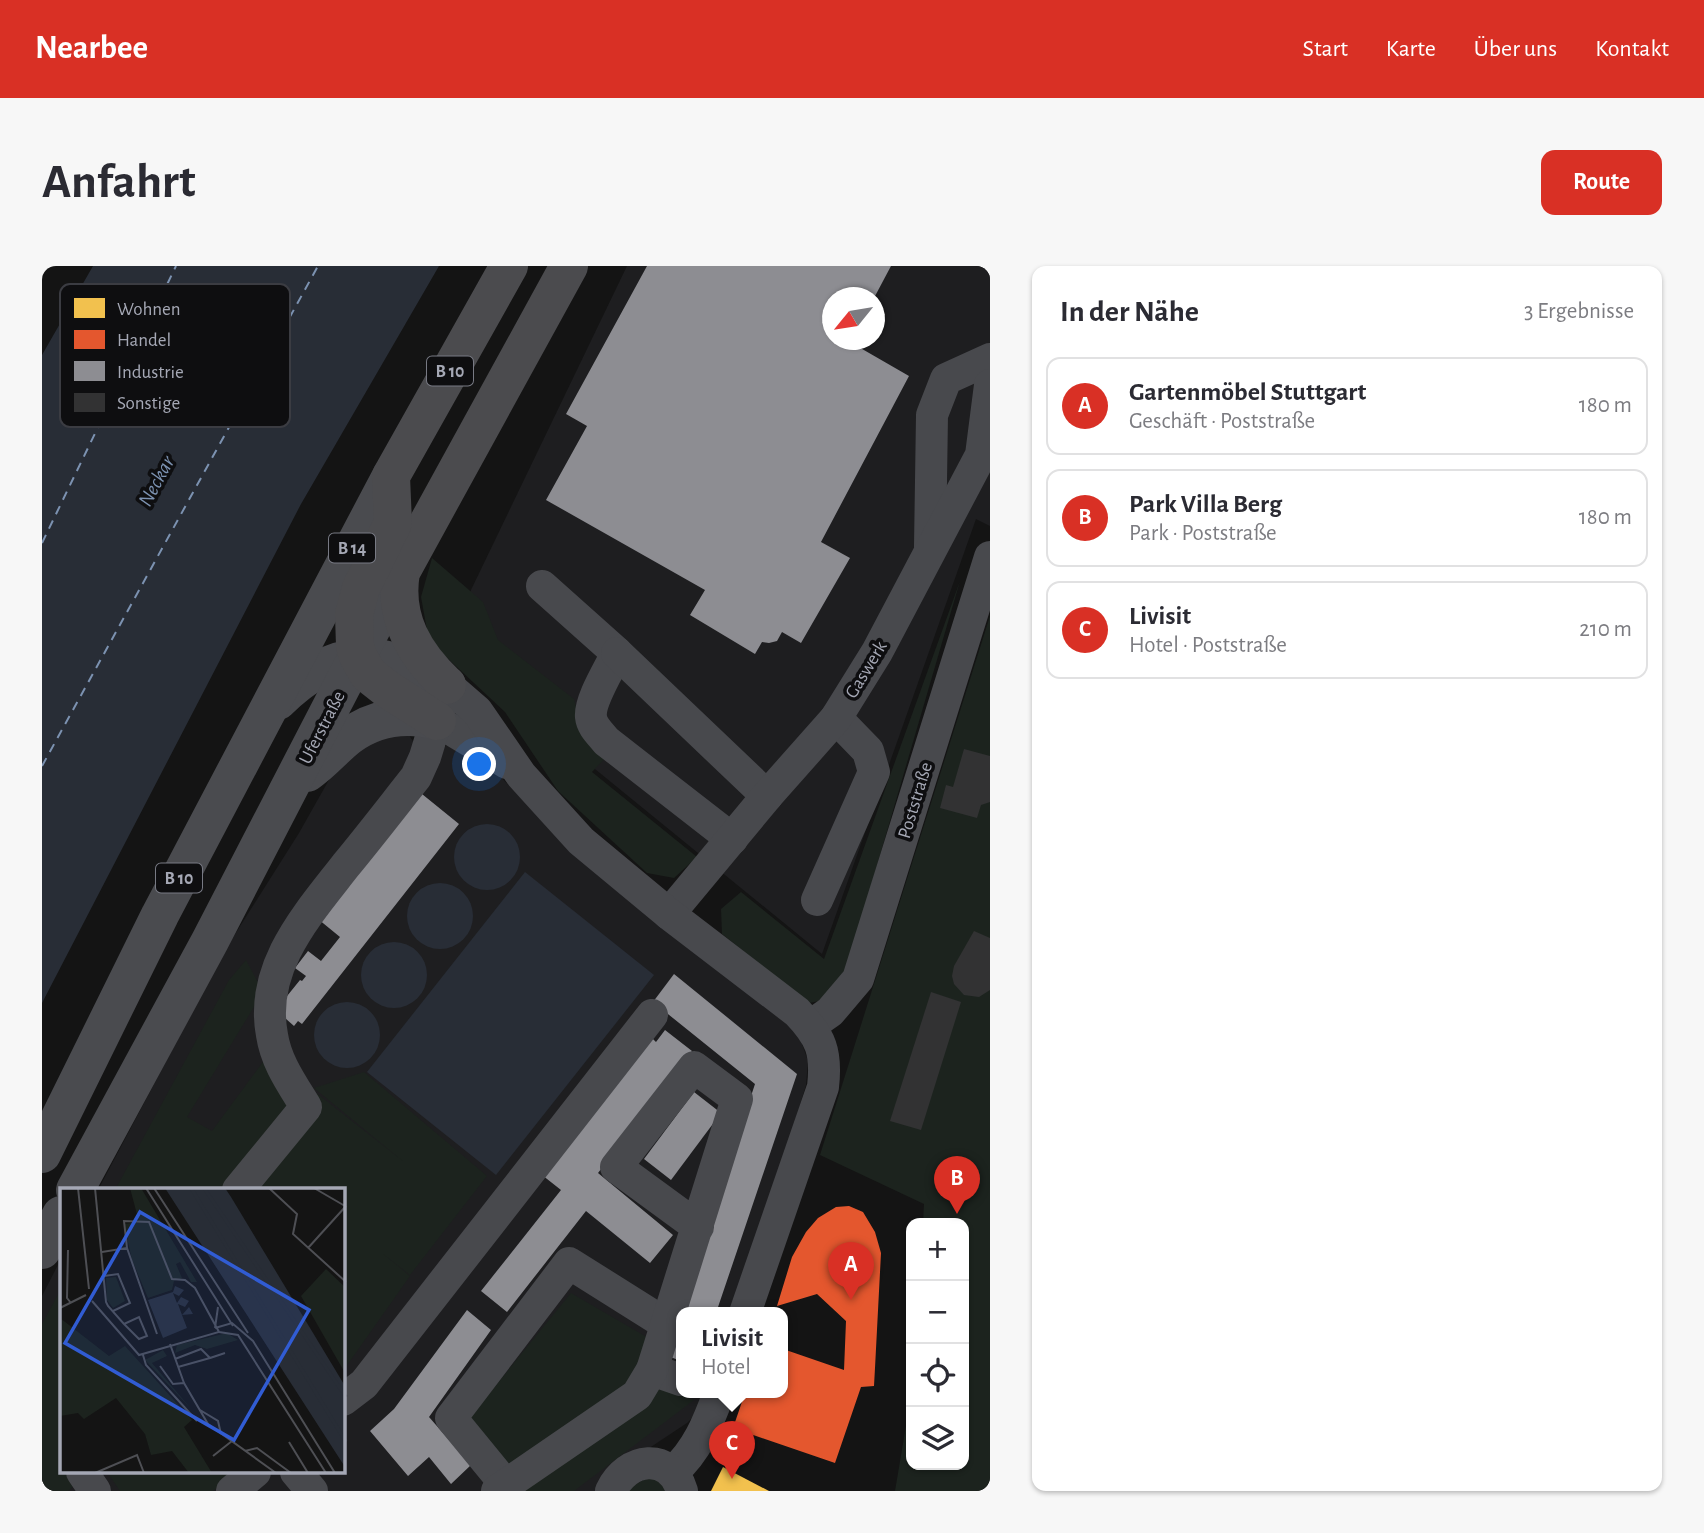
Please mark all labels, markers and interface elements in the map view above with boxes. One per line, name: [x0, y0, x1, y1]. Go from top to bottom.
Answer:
text: Nearbee: [35, 32, 148, 65]
text: Start: [1303, 37, 1348, 61]
text: Karte: [1386, 37, 1436, 61]
text: Über uns: [1474, 37, 1557, 61]
text: Kontakt: [1595, 37, 1669, 61]
button: Route: [1541, 150, 1662, 215]
text: Anfahrt: [42, 158, 196, 207]
legend: [60, 284, 290, 427]
north arrow: [822, 287, 885, 350]
text: In der Nähe: [1060, 297, 1199, 327]
text: Wohnen: [117, 300, 181, 319]
text: 3 Ergebnisse: [1524, 300, 1634, 323]
text: Handel: [117, 331, 171, 350]
road number: B 10: [427, 356, 473, 386]
text: Industrie: [117, 363, 184, 382]
text: Gartenmöbel Stuttgart: [1129, 379, 1366, 405]
text: Sonstige: [117, 394, 180, 413]
text: A: [1078, 394, 1092, 417]
text: 180 m: [1579, 394, 1632, 417]
text: Geschäft · Poststraße: [1129, 410, 1315, 433]
water label: Neckar: [135, 451, 179, 510]
text: Park Villa Berg: [1129, 491, 1282, 517]
text: B: [1078, 506, 1092, 529]
text: 180 m: [1579, 506, 1632, 529]
text: Park · Poststraße: [1129, 522, 1277, 545]
road number: B 14: [329, 534, 375, 562]
text: Livisit: [1129, 603, 1191, 629]
text: C: [1079, 618, 1091, 641]
text: 210 m: [1579, 618, 1632, 641]
text: Hotel · Poststraße: [1129, 634, 1287, 657]
street label: Gaswerk: [842, 638, 891, 702]
street label: Uferstraße: [296, 688, 349, 767]
your location: [462, 747, 496, 781]
street label: Poststraße: [895, 760, 936, 841]
road number: B 10: [156, 864, 202, 892]
pin: B: [934, 1156, 980, 1214]
inset map: [60, 1188, 345, 1474]
map controls: [906, 1218, 969, 1470]
button: +: [906, 1218, 969, 1281]
pin: A: [828, 1242, 874, 1300]
button: −: [906, 1281, 969, 1344]
popup: [676, 1307, 788, 1398]
text: Livisit: [701, 1325, 763, 1351]
button: locate: [906, 1344, 969, 1407]
text: Hotel: [701, 1356, 751, 1379]
button: layers: [906, 1407, 969, 1470]
pin: C: [709, 1421, 755, 1479]

